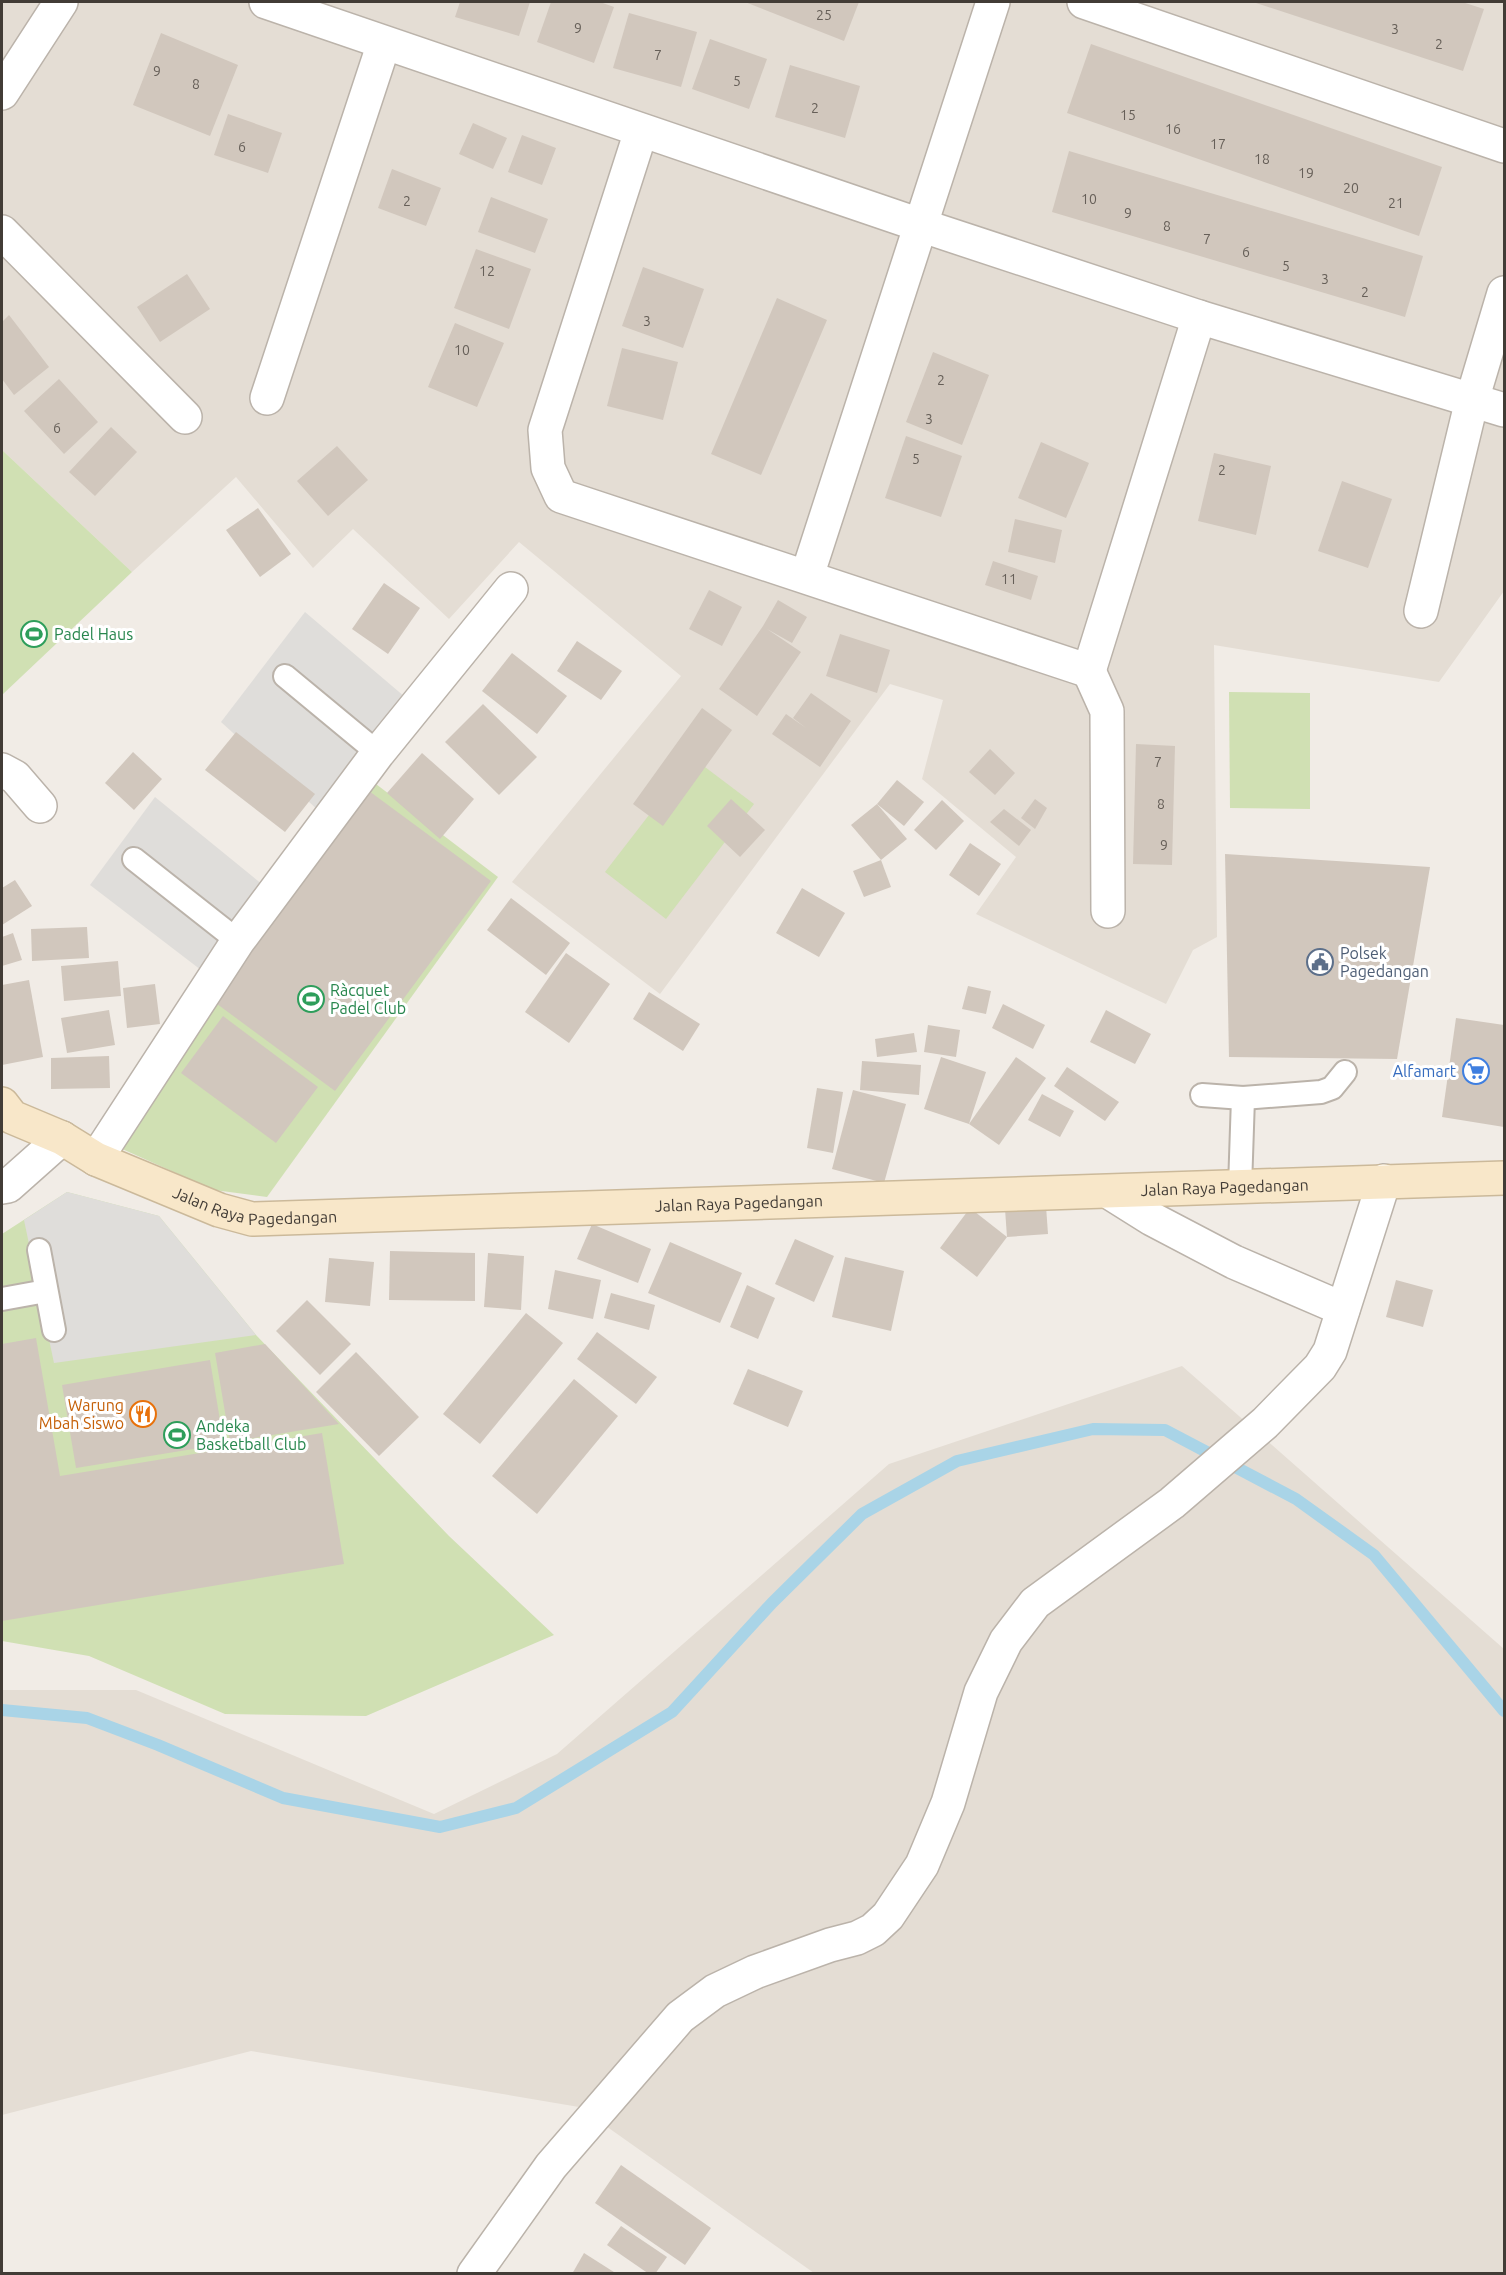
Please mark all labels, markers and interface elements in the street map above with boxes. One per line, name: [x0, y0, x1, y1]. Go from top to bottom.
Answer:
house number: 25: [816, 7, 832, 23]
house number: 9: [574, 20, 582, 36]
house number: 3: [1391, 21, 1399, 37]
house number: 2: [1435, 36, 1443, 52]
house number: 7: [654, 47, 662, 63]
house number: 9: [153, 63, 161, 79]
house number: 5: [733, 73, 741, 89]
house number: 8: [192, 76, 200, 92]
house number: 2: [811, 100, 819, 116]
house number: 15: [1120, 107, 1136, 123]
house number: 16: [1165, 121, 1181, 137]
house number: 17: [1210, 136, 1226, 152]
house number: 6: [238, 139, 246, 155]
house number: 18: [1254, 151, 1270, 167]
house number: 19: [1298, 165, 1314, 181]
house number: 20: [1343, 180, 1359, 196]
house number: 10: [1081, 191, 1097, 207]
house number: 2: [403, 193, 411, 209]
house number: 21: [1388, 195, 1404, 211]
house number: 9: [1124, 205, 1132, 221]
house number: 8: [1163, 218, 1171, 234]
house number: 7: [1203, 231, 1211, 247]
house number: 6: [1242, 244, 1250, 260]
house number: 5: [1282, 258, 1290, 274]
house number: 12: [479, 263, 495, 279]
house number: 3: [1321, 271, 1329, 287]
house number: 2: [1361, 284, 1369, 300]
house number: 3: [643, 313, 651, 329]
house number: 10: [454, 342, 470, 358]
house number: 2: [937, 372, 945, 388]
house number: 3: [925, 411, 933, 427]
house number: 6: [53, 420, 61, 436]
house number: 5: [912, 451, 920, 467]
house number: 2: [1218, 462, 1226, 478]
house number: 11: [1001, 571, 1017, 587]
sports icon: Padel Haus: [19, 619, 49, 649]
place label: Padel Haus: [54, 625, 133, 643]
house number: 7: [1154, 754, 1162, 770]
house number: 8: [1157, 796, 1165, 812]
house number: 9: [1160, 837, 1168, 853]
place label: Polsek Pagedangan: [1340, 944, 1429, 980]
public building icon: Polsek Pagedangan: [1305, 947, 1335, 977]
place label: Ràcquet Padel Club: [330, 981, 406, 1017]
sports icon: Ràcquet Padel Club: [296, 984, 326, 1014]
supermarket icon: Alfamart: [1461, 1056, 1491, 1086]
place label: Alfamart: [1393, 1062, 1457, 1080]
street label: Jalan Raya Pagedangan: [1140, 1175, 1309, 1199]
street label: Jalan Raya Pagedangan: [170, 1183, 337, 1228]
street label: Jalan Raya Pagedangan: [654, 1191, 823, 1215]
place label: Warung Mbah Siswo: [39, 1396, 124, 1432]
restaurant icon: Warung Mbah Siswo: [128, 1399, 158, 1429]
place label: Andeka Basketball Club: [196, 1417, 306, 1453]
sports icon: Andeka Basketball Club: [162, 1420, 192, 1450]

